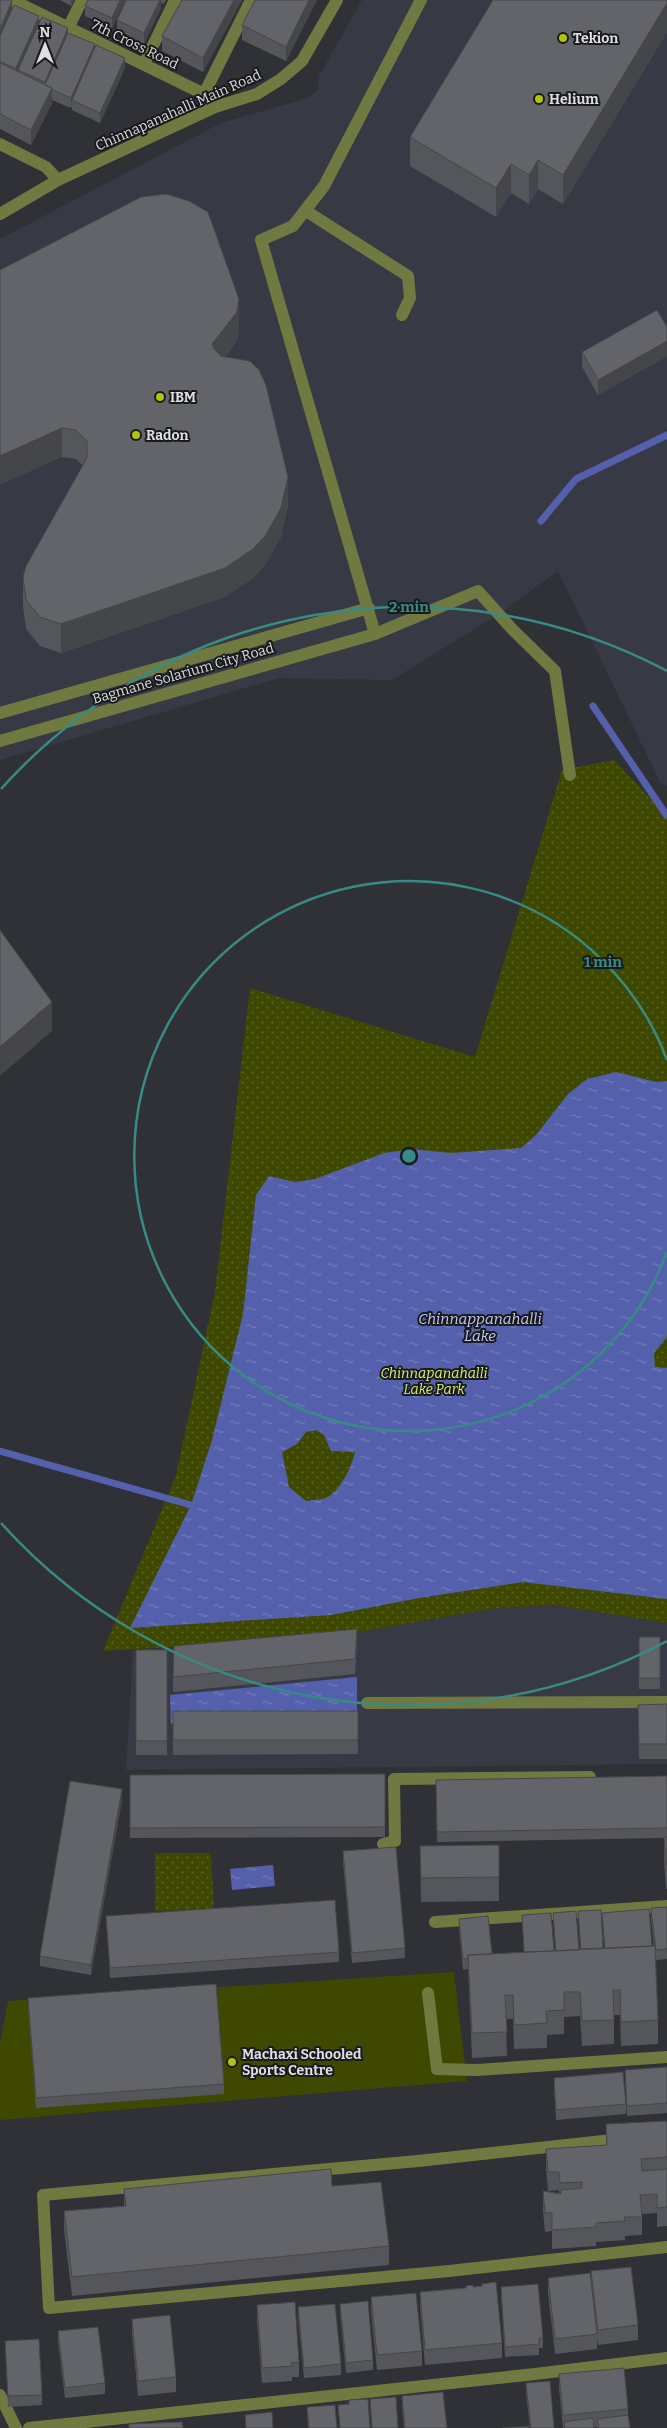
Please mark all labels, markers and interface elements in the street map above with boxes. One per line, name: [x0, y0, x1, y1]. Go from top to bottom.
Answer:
street label: 7th Cross Road: [88, 16, 181, 73]
north arrow: [20, 20, 70, 70]
text: N: [40, 24, 51, 41]
place label: Tekion: [573, 30, 618, 47]
marker: Tekion: [557, 32, 569, 44]
street label: Chinnapanahalli Main Road: [93, 66, 264, 155]
place label: Helium: [549, 91, 599, 108]
marker: Helium: [533, 93, 545, 105]
place label: IBM: [170, 389, 196, 406]
marker: IBM: [154, 391, 166, 403]
place label: Radon: [146, 427, 189, 444]
marker: Radon: [130, 429, 142, 441]
text: 2 min: [389, 598, 429, 616]
street label: Bagmane Solarium City Road: [90, 639, 276, 708]
text: 1 min: [584, 953, 622, 971]
centre of rings: [400, 1147, 418, 1165]
water label: Chinnappanahalli Lake: [418, 1310, 542, 1345]
park label: Chinnapanahalli Lake Park: [381, 1365, 488, 1398]
place label: Machaxi Schooled Sports Centre: [242, 2046, 362, 2079]
marker: Machaxi Schooled Sports Centre: [226, 2056, 238, 2068]

